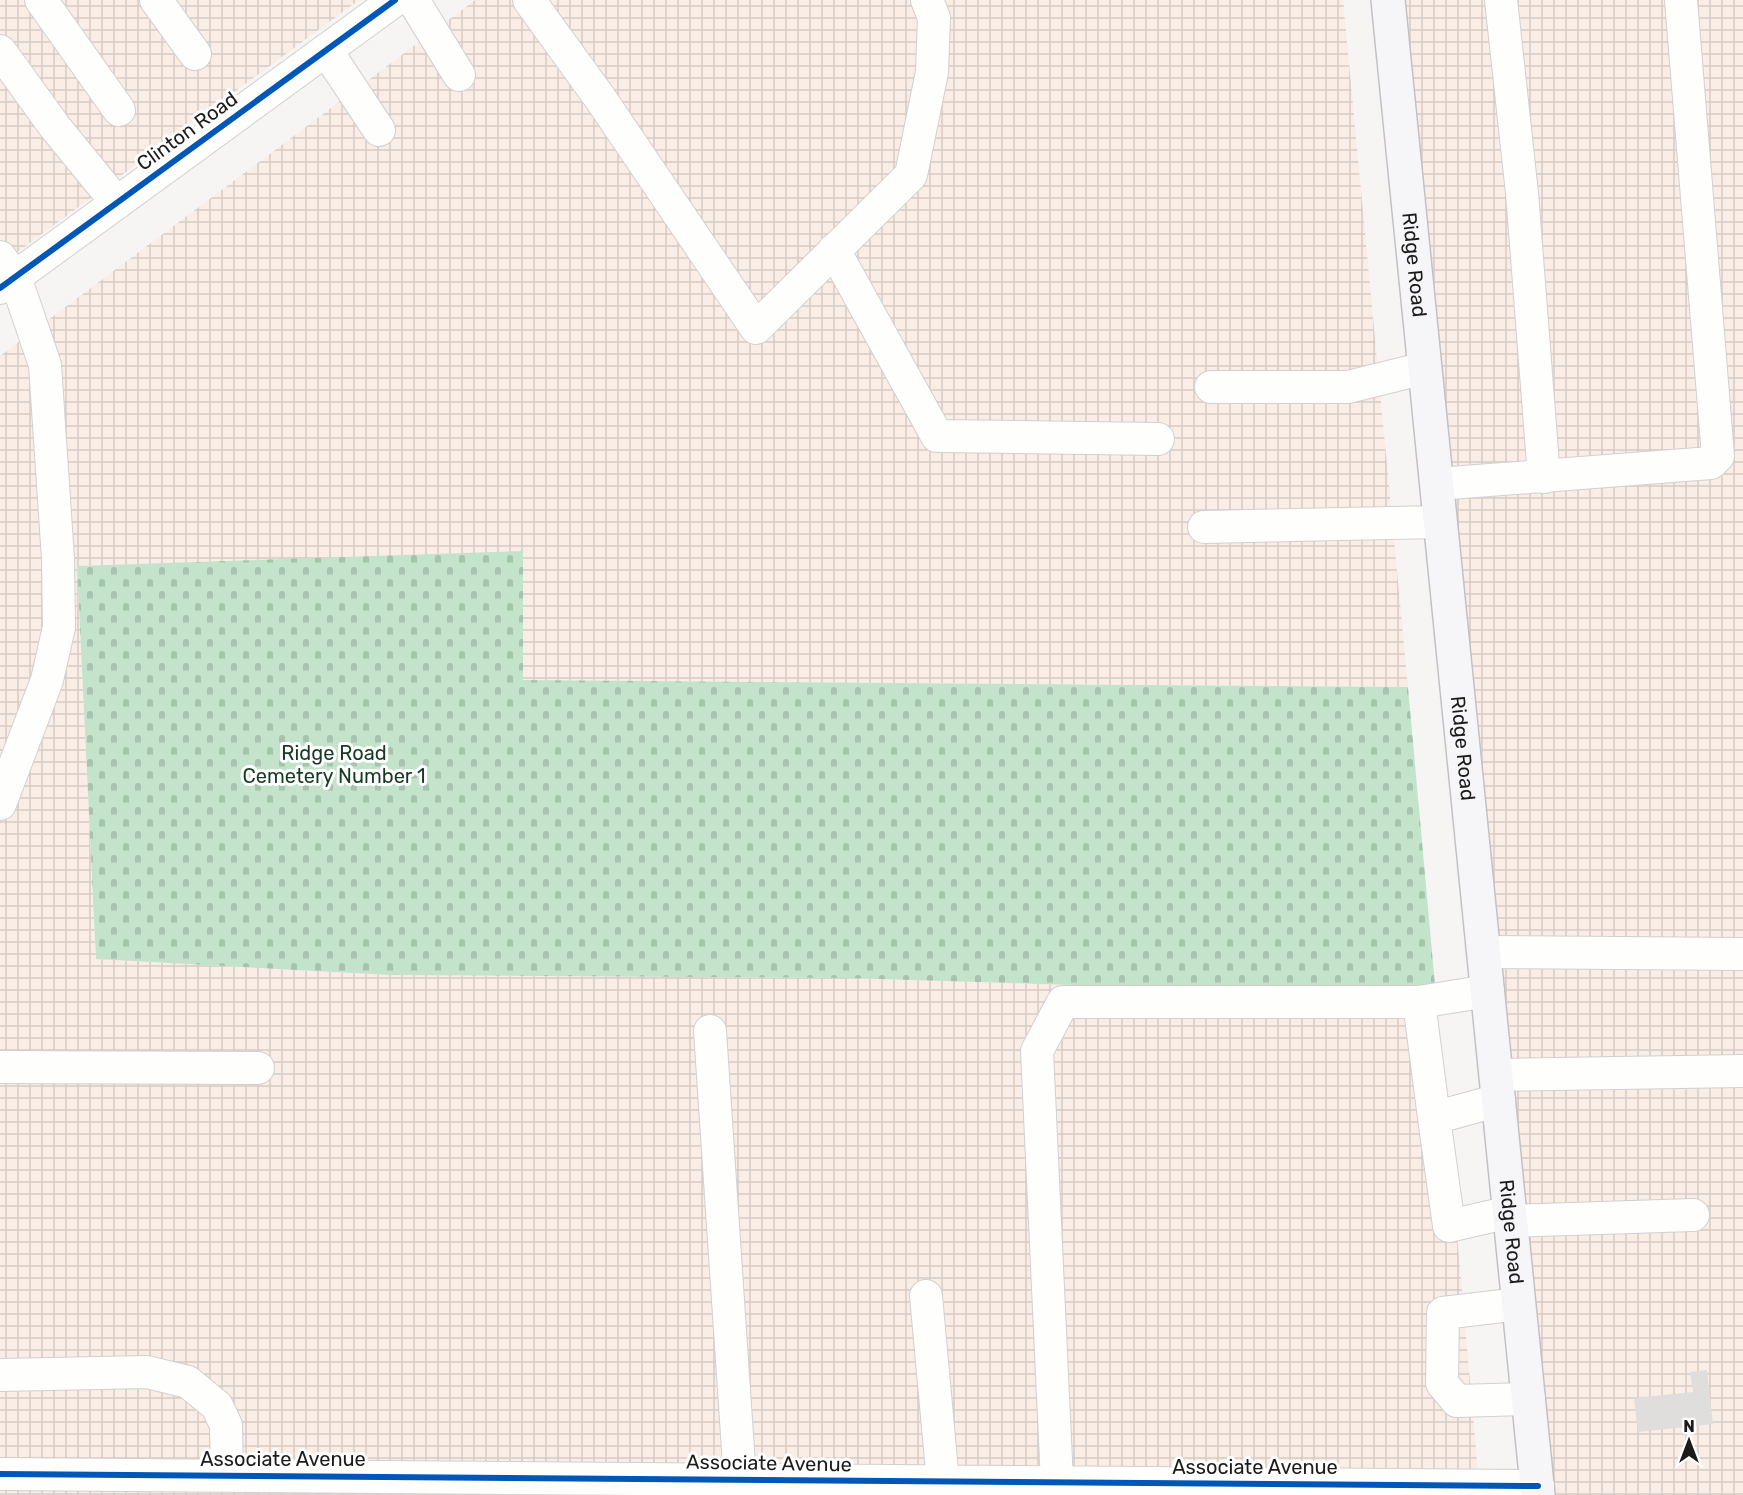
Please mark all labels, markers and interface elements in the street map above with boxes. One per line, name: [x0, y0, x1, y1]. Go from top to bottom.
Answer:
street label: Clinton Road: [132, 86, 242, 176]
street label: Ridge Road: [1397, 211, 1432, 318]
street label: Ridge Road: [1446, 695, 1480, 802]
park label: Ridge Road Cemetery Number 1: [243, 741, 425, 788]
street label: Ridge Road: [1494, 1178, 1529, 1285]
north arrow: [1659, 1411, 1719, 1471]
text: N: [1683, 1417, 1695, 1436]
street label: Associate Avenue: [200, 1447, 366, 1471]
street label: Associate Avenue: [686, 1450, 852, 1476]
street label: Associate Avenue: [1172, 1455, 1338, 1479]

